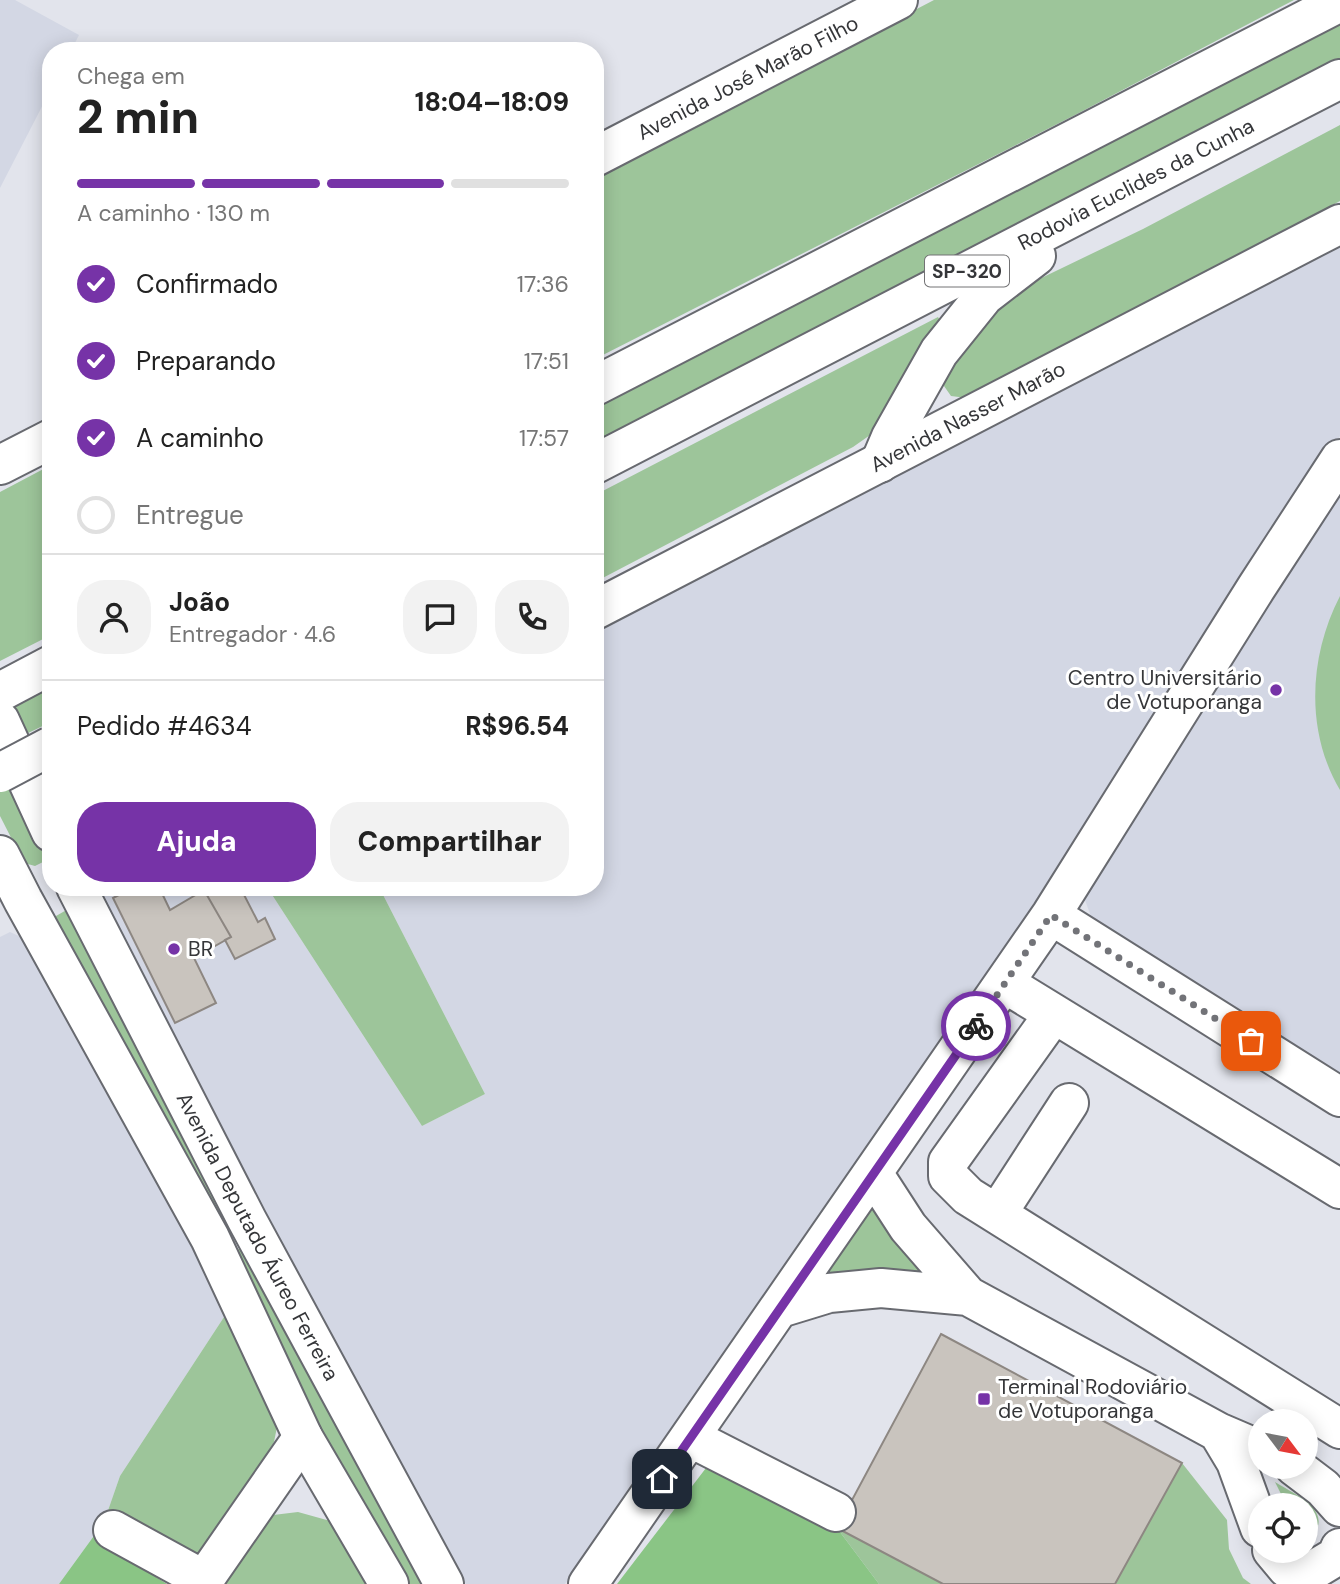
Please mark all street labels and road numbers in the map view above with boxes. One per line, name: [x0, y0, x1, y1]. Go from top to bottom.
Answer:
street label: Avenida José Marão Filho: [632, 9, 863, 147]
street label: Rodovia Euclides da Cunha: [1013, 112, 1259, 257]
road number: SP-320: [925, 256, 1009, 286]
street label: Avenida Nasser Marão: [866, 355, 1070, 479]
street label: Avenida Deputado Áureo Ferreira: [170, 1088, 345, 1386]

